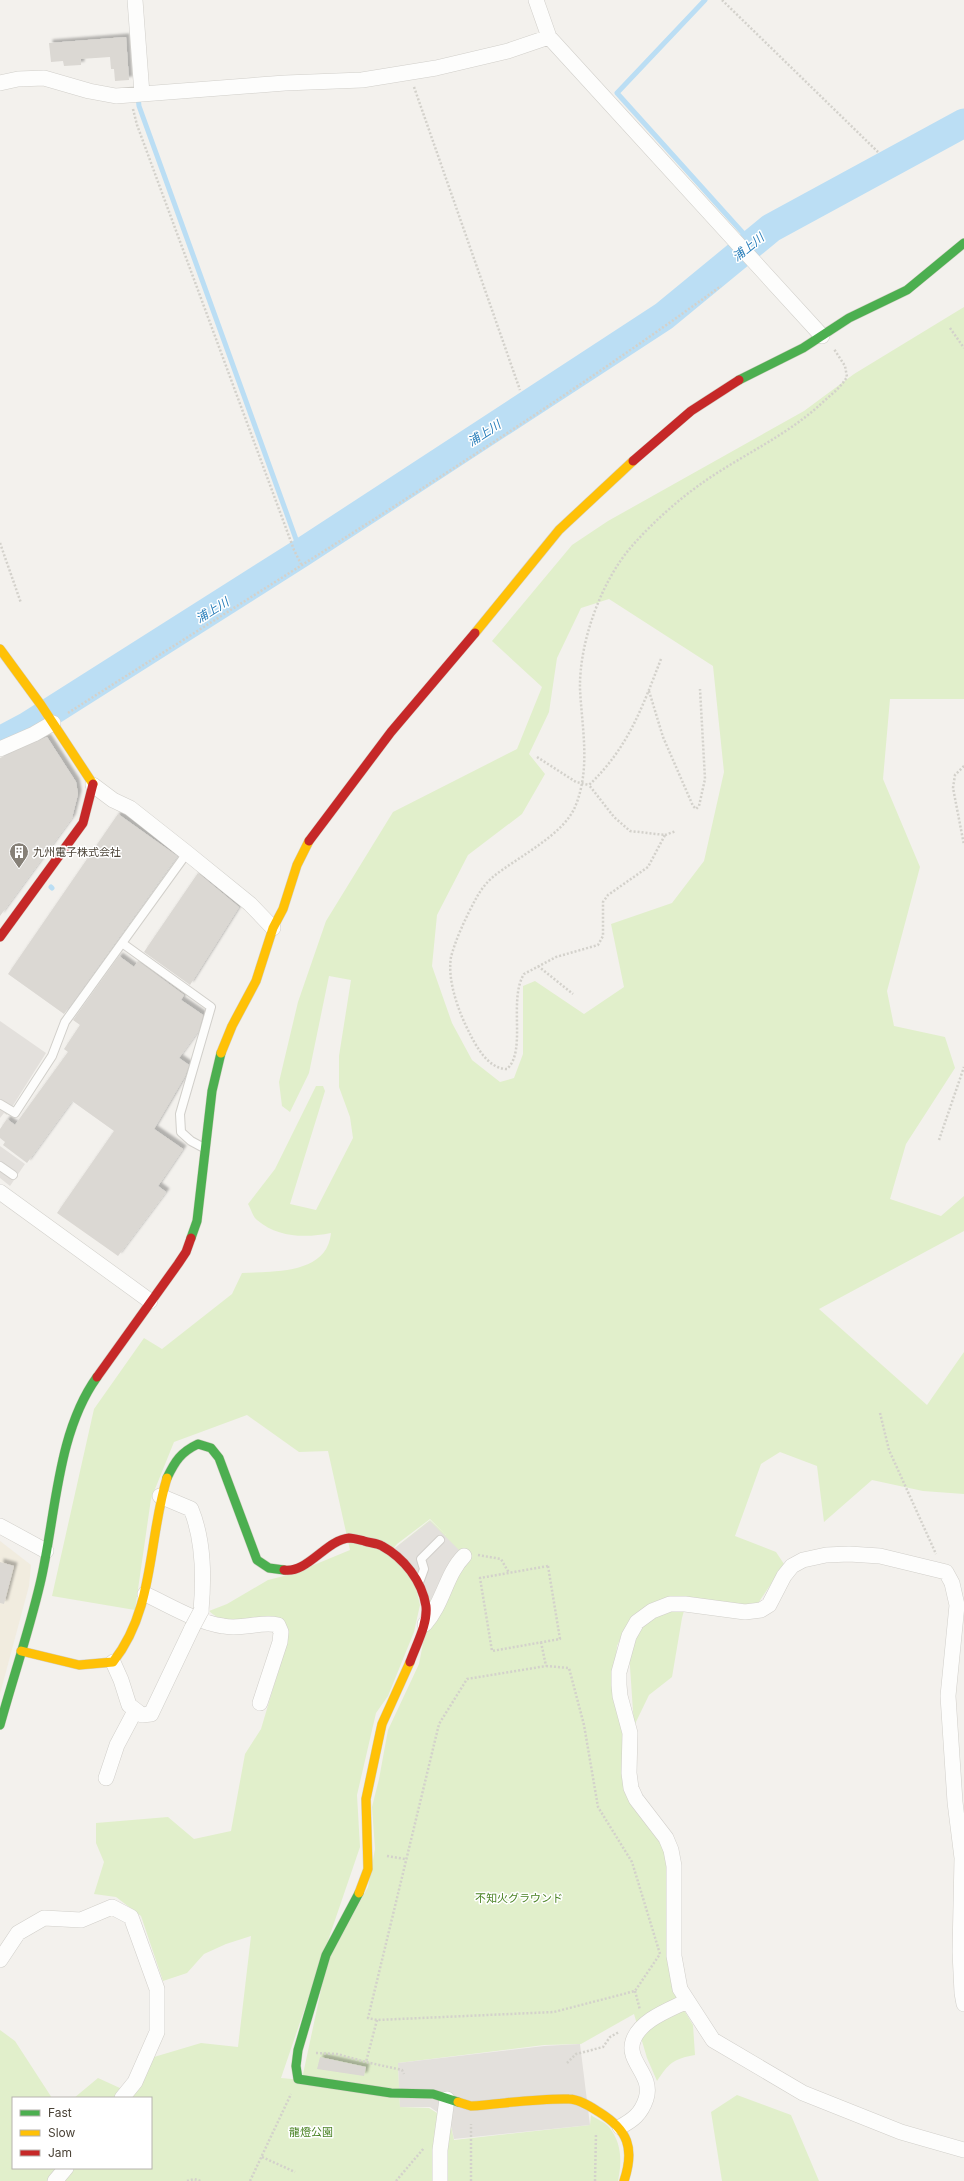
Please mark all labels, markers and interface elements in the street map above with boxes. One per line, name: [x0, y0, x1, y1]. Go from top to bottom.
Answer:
water label: 浦上川: [729, 229, 768, 264]
water label: 浦上川: [465, 416, 505, 449]
water label: 浦上川: [193, 593, 233, 626]
building icon: 九州電子株式会社: [8, 841, 30, 869]
place label: 九州電子株式会社: [33, 845, 121, 859]
park label: 不知火グラウンド: [475, 1891, 563, 1905]
legend: [12, 2097, 152, 2169]
text: Fast: [48, 2105, 72, 2120]
text: Slow: [48, 2125, 76, 2140]
park label: 龍燈公園: [289, 2125, 333, 2139]
text: Jam: [48, 2145, 72, 2160]

